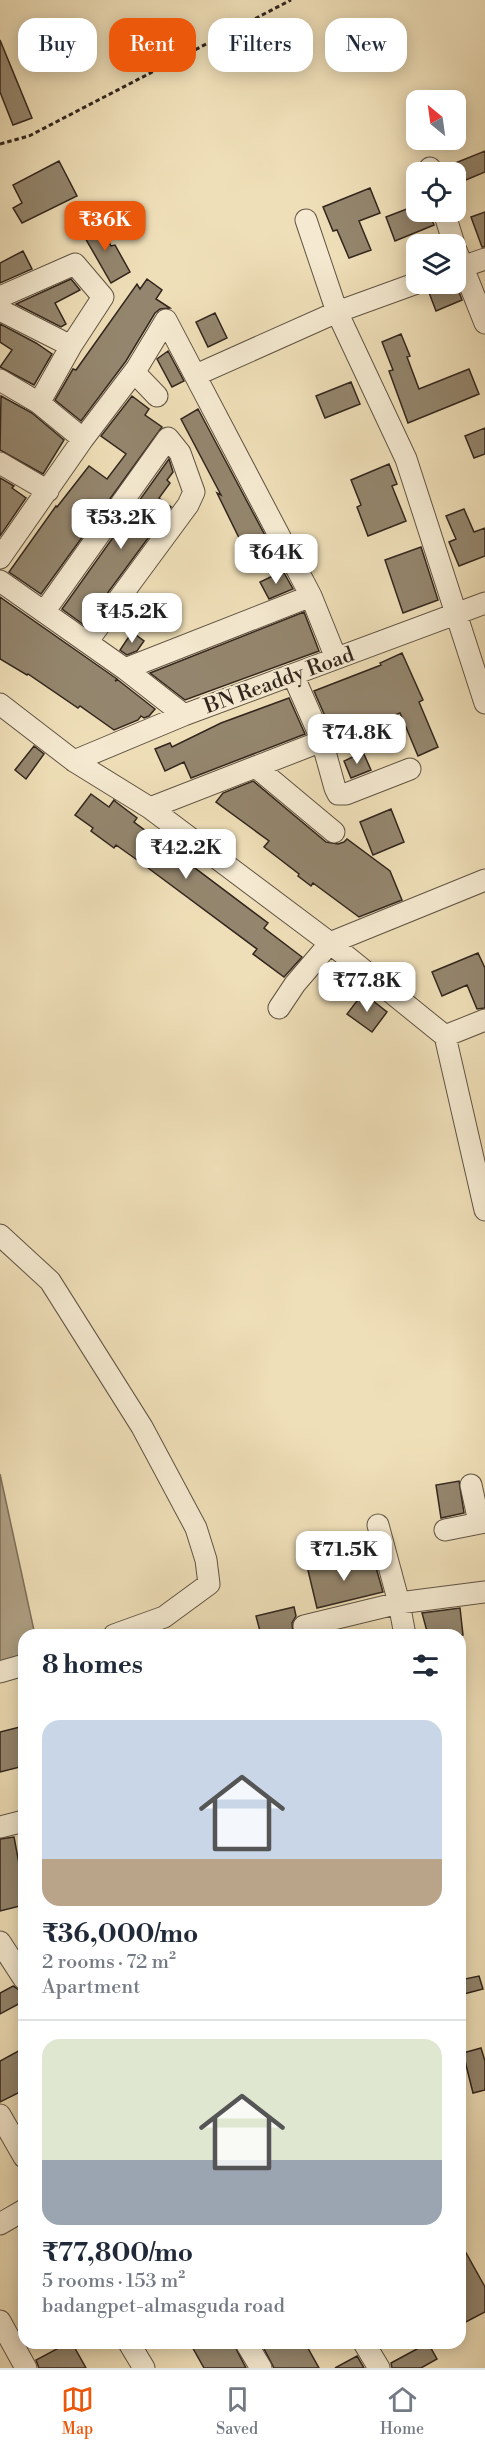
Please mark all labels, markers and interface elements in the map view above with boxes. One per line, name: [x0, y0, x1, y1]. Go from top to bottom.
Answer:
chip: Buy: [18, 18, 97, 72]
chip: Rent: [109, 18, 196, 72]
chip: Filters: [208, 18, 313, 72]
chip: New: [325, 18, 407, 72]
north arrow: [406, 90, 466, 150]
map controls: [406, 90, 466, 294]
button: locate: [406, 162, 466, 222]
pin: ₹36K: [69, 201, 141, 252]
text: ₹36K: [79, 208, 131, 233]
button: layers: [406, 234, 466, 294]
pin: ₹53.2K: [72, 499, 170, 550]
text: ₹53.2K: [86, 506, 156, 531]
pin: ₹64K: [240, 534, 312, 585]
text: ₹64K: [249, 541, 303, 566]
pin: ₹45.2K: [83, 593, 181, 644]
text: ₹45.2K: [96, 600, 168, 625]
street label: BN Readdy Road: [200, 642, 358, 720]
pin: ₹74.8K: [308, 714, 406, 765]
text: ₹74.8K: [322, 721, 392, 746]
pin: ₹42.2K: [137, 829, 235, 880]
text: ₹42.2K: [150, 836, 222, 861]
pin: ₹77.8K: [318, 962, 416, 1013]
text: ₹77.8K: [333, 969, 401, 994]
pin: ₹71.5K: [295, 1531, 393, 1582]
text: ₹71.5K: [310, 1538, 378, 1563]
text: 8 homes: [42, 1649, 143, 1681]
icon: filters: [409, 1649, 442, 1682]
icon: home: [188, 1759, 296, 1867]
text: ₹36,000/mo: [42, 1918, 198, 1950]
text: 2 rooms · 72 m²: [42, 1950, 176, 1975]
text: Apartment: [42, 1975, 140, 2000]
icon: home: [188, 2078, 296, 2186]
text: ₹77,800/mo: [42, 2237, 193, 2269]
text: 5 rooms · 153 m²: [42, 2269, 185, 2294]
text: badangpet-almasguda road: [42, 2294, 285, 2319]
tab: Map: [61, 2383, 94, 2439]
tab: Saved: [216, 2383, 258, 2439]
tab: Home: [380, 2383, 424, 2439]

